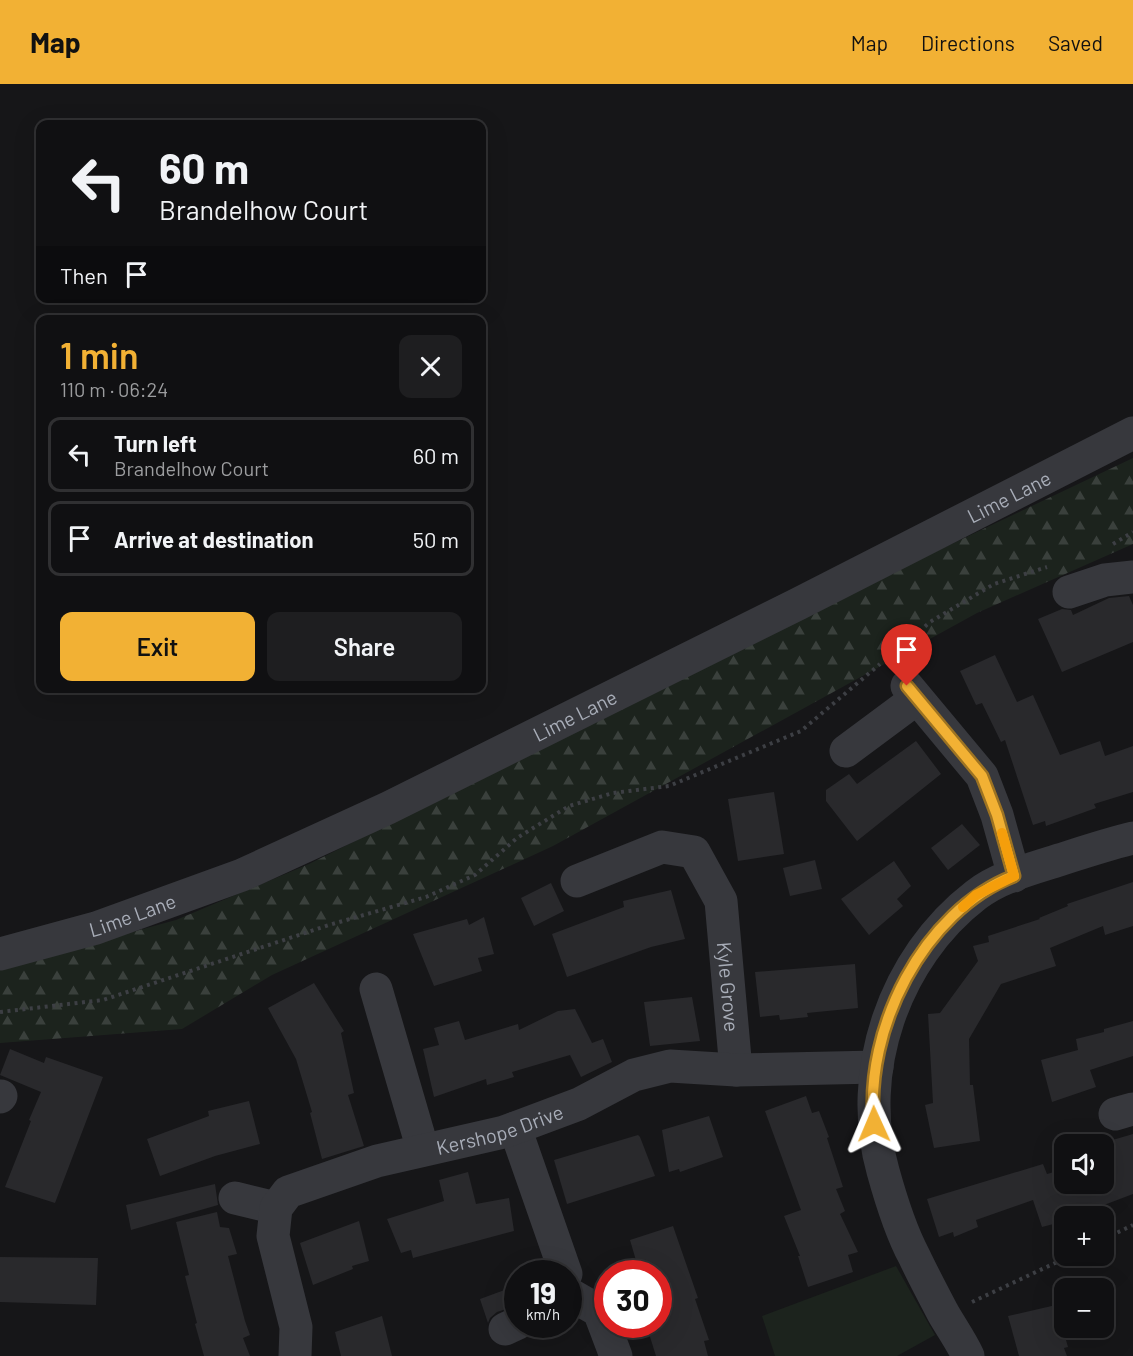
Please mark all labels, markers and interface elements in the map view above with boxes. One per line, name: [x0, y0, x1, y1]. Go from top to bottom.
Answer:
text: Map: [30, 25, 81, 59]
text: Map: [851, 30, 888, 55]
text: Directions: [921, 30, 1015, 55]
text: Saved: [1048, 30, 1103, 55]
text: 60 m: [159, 142, 249, 192]
icon: left: [60, 144, 138, 222]
text: Brandelhow Court: [159, 193, 368, 225]
icon: arrive: [120, 258, 153, 291]
text: Then: [60, 262, 108, 288]
text: 1 min: [60, 333, 139, 376]
button: close: [399, 335, 462, 398]
text: 110 m · 06:24: [60, 377, 168, 401]
text: Turn left: [114, 430, 197, 456]
icon: left: [63, 438, 96, 471]
text: 60 m: [413, 442, 459, 468]
text: Brandelhow Court: [114, 456, 269, 480]
street label: Lime Lane: [963, 465, 1055, 528]
icon: arrive: [63, 522, 96, 555]
text: Arrive at destination: [114, 526, 313, 552]
text: 50 m: [413, 526, 459, 552]
button: Exit: [60, 612, 255, 681]
button: Share: [267, 612, 462, 681]
pin: [881, 624, 932, 686]
icon: arrive: [890, 633, 923, 666]
street label: Lime Lane: [529, 684, 621, 746]
street label: Lime Lane: [86, 888, 179, 941]
street label: Kyle Grove: [713, 941, 745, 1033]
position arrow: [842, 1092, 906, 1156]
street label: Kershope Drive: [434, 1099, 566, 1159]
map controls: [1054, 1134, 1114, 1338]
button: sound: [1054, 1134, 1114, 1194]
button: +: [1054, 1206, 1114, 1266]
speed limit sign: 30: [594, 1260, 672, 1338]
text: 19: [530, 1274, 556, 1310]
button: −: [1054, 1278, 1114, 1338]
text: km/h: [526, 1305, 560, 1323]

